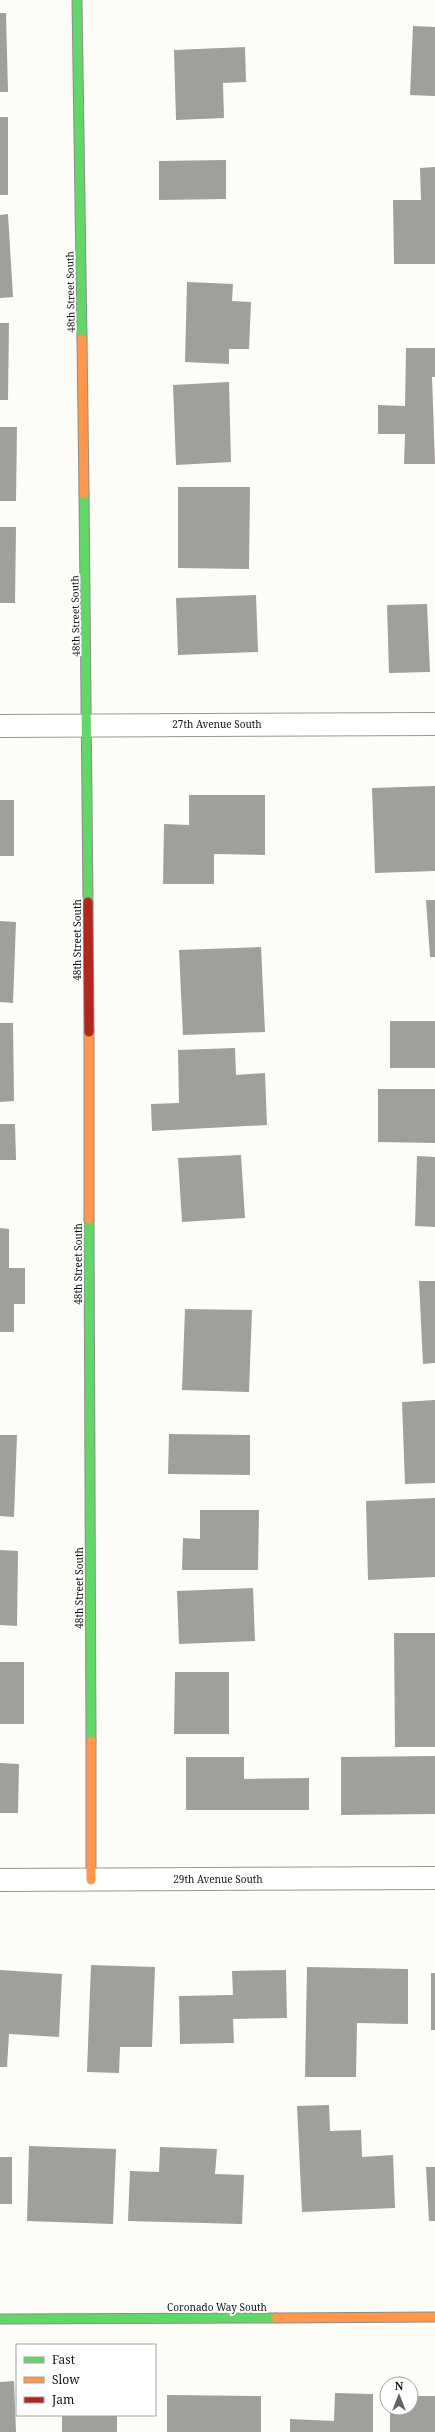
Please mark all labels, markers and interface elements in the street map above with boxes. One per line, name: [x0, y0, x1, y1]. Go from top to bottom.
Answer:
street label: 48th Street South: [62, 250, 78, 333]
street label: 48th Street South: [67, 574, 83, 657]
street label: 27th Avenue South: [172, 717, 262, 731]
street label: 48th Street South: [70, 899, 84, 981]
street label: 48th Street South: [71, 1223, 85, 1305]
street label: 48th Street South: [72, 1547, 86, 1629]
street label: 29th Avenue South: [173, 1872, 263, 1886]
street label: Coronado Way South: [167, 2300, 268, 2314]
legend: [16, 2344, 156, 2416]
text: Fast: [52, 2351, 75, 2368]
text: Slow: [52, 2371, 80, 2388]
north arrow: [379, 2376, 419, 2416]
text: N: [395, 2378, 404, 2393]
text: Jam: [51, 2391, 74, 2408]

